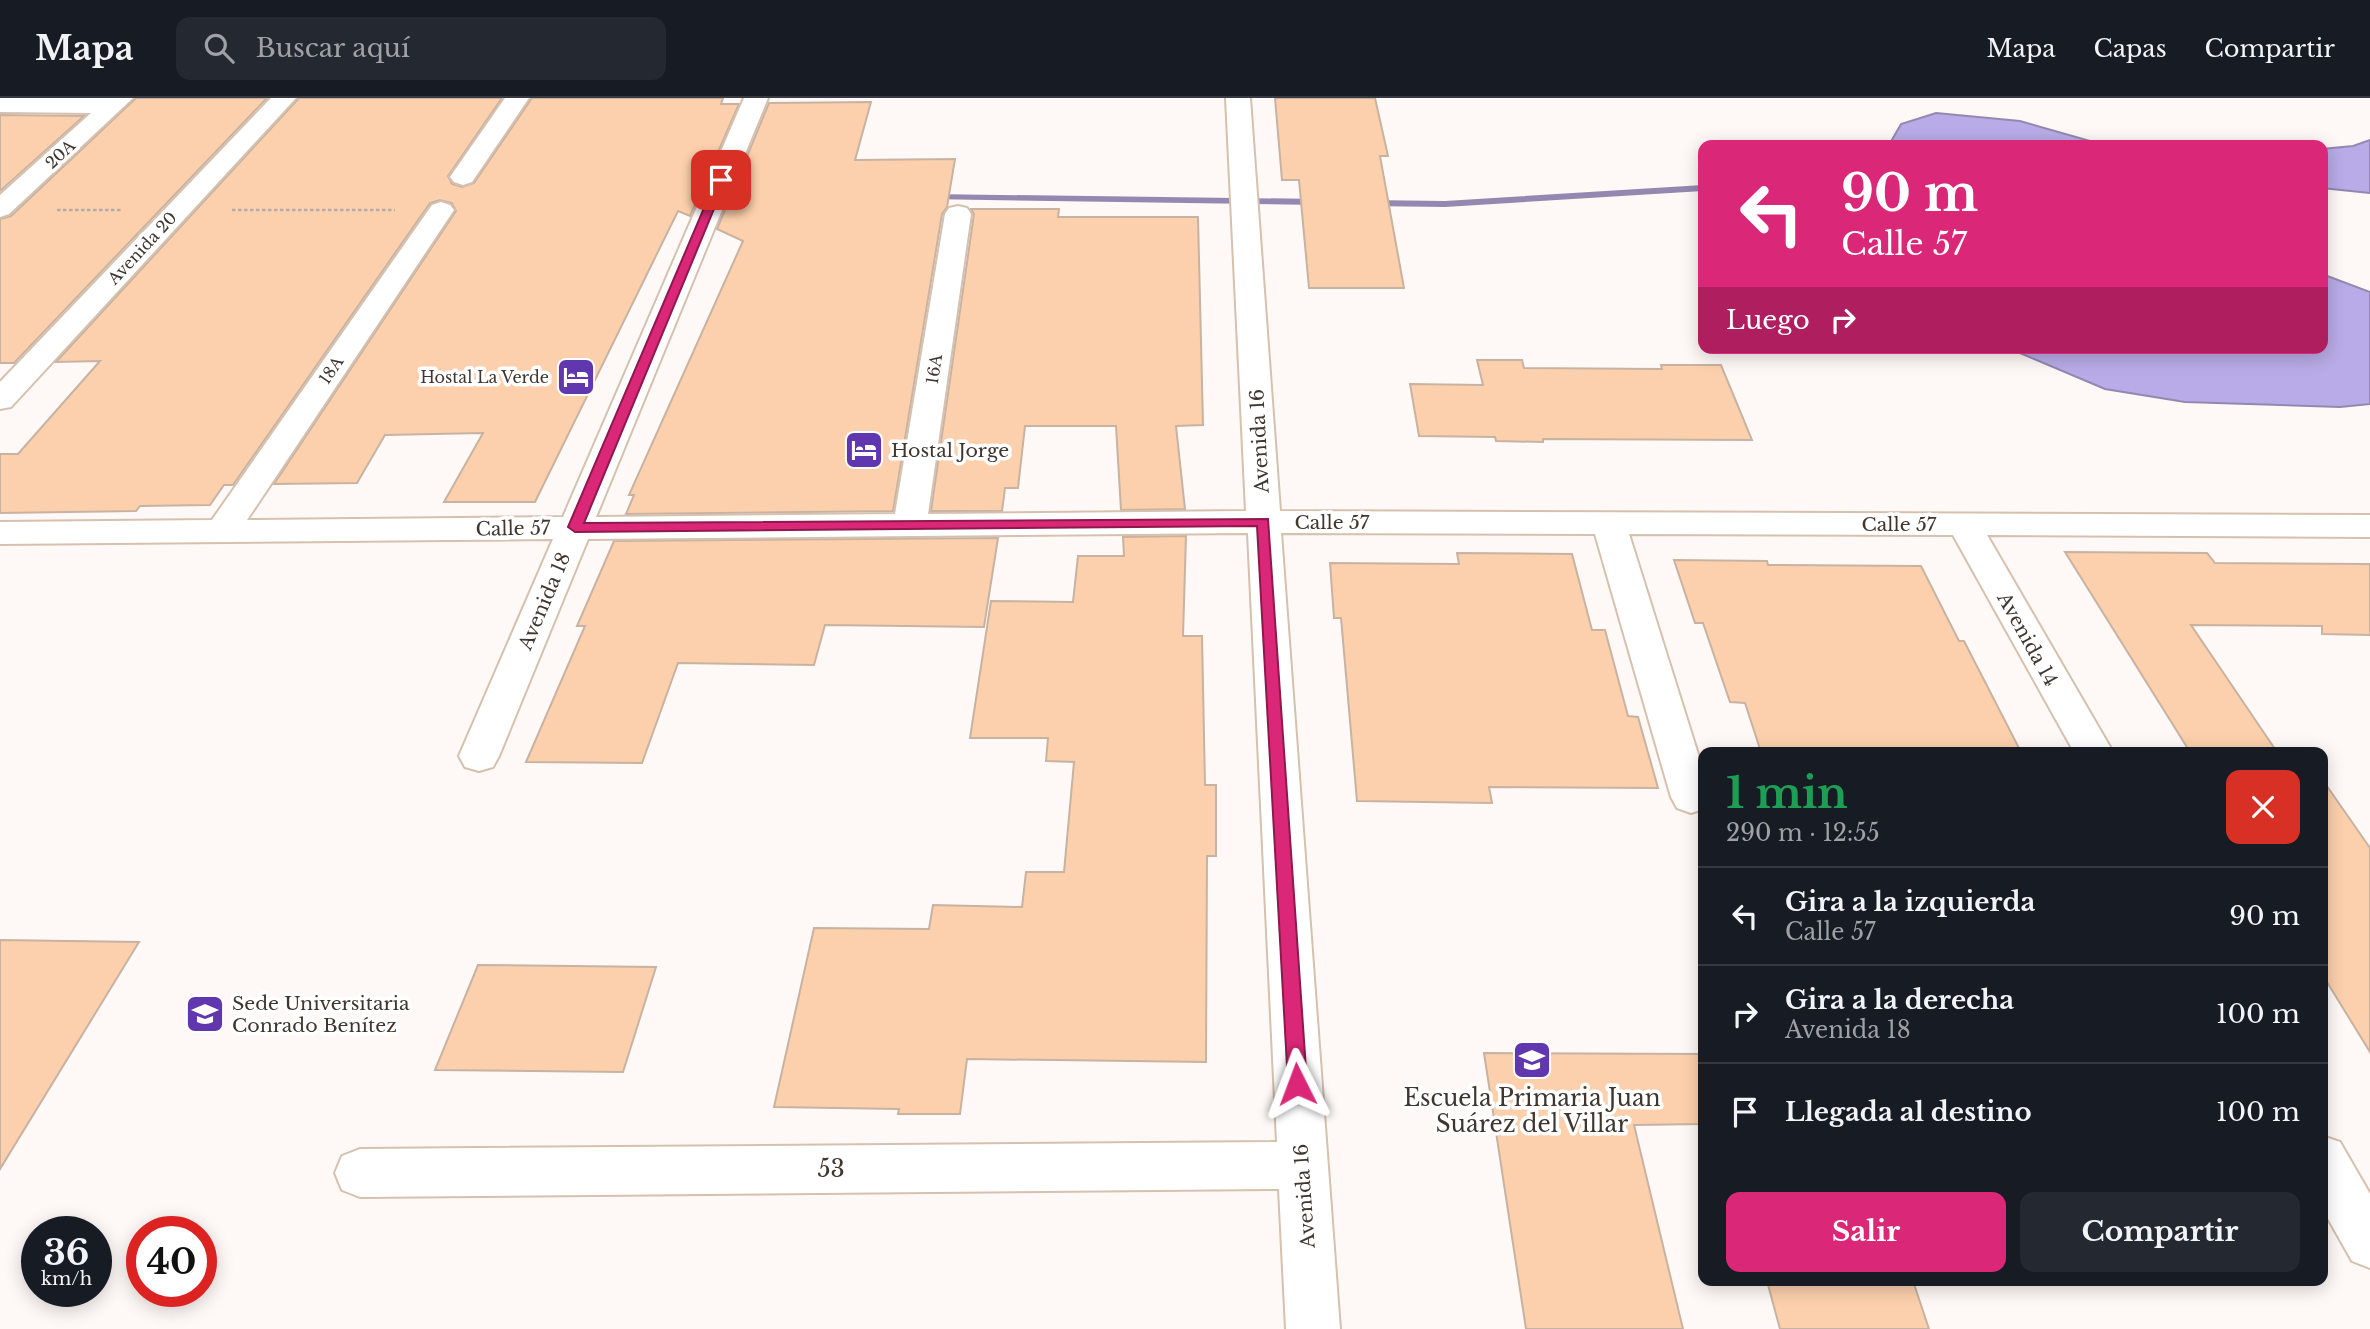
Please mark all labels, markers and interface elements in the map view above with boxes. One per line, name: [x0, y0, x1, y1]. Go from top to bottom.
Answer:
search box: [176, 17, 666, 80]
text: Mapa: [35, 28, 134, 69]
icon: search: [200, 29, 238, 67]
text: Buscar aquí: [256, 32, 410, 64]
text: Mapa: [1986, 34, 2056, 63]
text: Capas: [2094, 34, 2167, 63]
text: Compartir: [2205, 34, 2335, 63]
street label: 20A: [41, 135, 79, 173]
pin: [691, 150, 751, 210]
icon: arrive: [702, 161, 740, 199]
text: 90 m: [1841, 163, 1978, 224]
icon: left: [1726, 168, 1817, 259]
street label: Avenida 20: [103, 208, 181, 289]
text: Calle 57: [1841, 224, 1967, 264]
icon: right: [1824, 301, 1862, 339]
text: Luego: [1726, 304, 1810, 336]
street label: 18A: [315, 352, 348, 388]
street label: 16A: [922, 352, 946, 385]
hotel icon: Hostal La Verde: [555, 356, 597, 398]
place label: Hostal La Verde: [420, 367, 549, 387]
street label: Avenida 16: [1245, 388, 1274, 495]
hotel icon: Hostal Jorge: [843, 429, 885, 471]
place label: Hostal Jorge: [891, 439, 1009, 462]
street label: Calle 57: [1295, 511, 1370, 534]
street label: Calle 57: [1862, 513, 1937, 536]
street label: Calle 57: [475, 516, 551, 541]
street label: Avenida 18: [513, 549, 575, 654]
street label: Avenida 14: [1992, 588, 2063, 690]
text: 1 min: [1726, 767, 1848, 819]
button: close: [2226, 770, 2300, 844]
text: 290 m · 12:55: [1726, 819, 1880, 847]
text: Gira a la izquierda: [1785, 886, 2035, 918]
icon: left: [1726, 897, 1764, 935]
text: 90 m: [2229, 900, 2300, 932]
text: Calle 57: [1785, 918, 1876, 946]
text: Gira a la derecha: [1785, 984, 2014, 1016]
place label: Sede Universitaria Conrado Benítez: [232, 992, 410, 1037]
school or university icon: Sede Universitaria Conrado Benítez: [184, 993, 226, 1035]
icon: right: [1726, 995, 1764, 1033]
text: 100 m: [2216, 998, 2300, 1030]
text: Avenida 18: [1785, 1016, 1911, 1044]
school or university icon: Escuela Primaria Juan Suárez del Villar: [1511, 1039, 1553, 1081]
position arrow: [1260, 1047, 1334, 1121]
place label: Escuela Primaria Juan Suárez del Villar: [1403, 1084, 1661, 1138]
icon: arrive: [1726, 1093, 1764, 1131]
text: Llegada al destino: [1785, 1096, 2032, 1128]
text: 100 m: [2216, 1096, 2300, 1128]
street label: Avenida 16: [1289, 1143, 1320, 1250]
street label: 53: [817, 1155, 845, 1183]
button: Salir: [1726, 1192, 2006, 1272]
button: Compartir: [2020, 1192, 2300, 1272]
speed limit sign: 40: [126, 1216, 217, 1307]
text: 36: [44, 1231, 89, 1274]
text: km/h: [41, 1268, 92, 1290]

